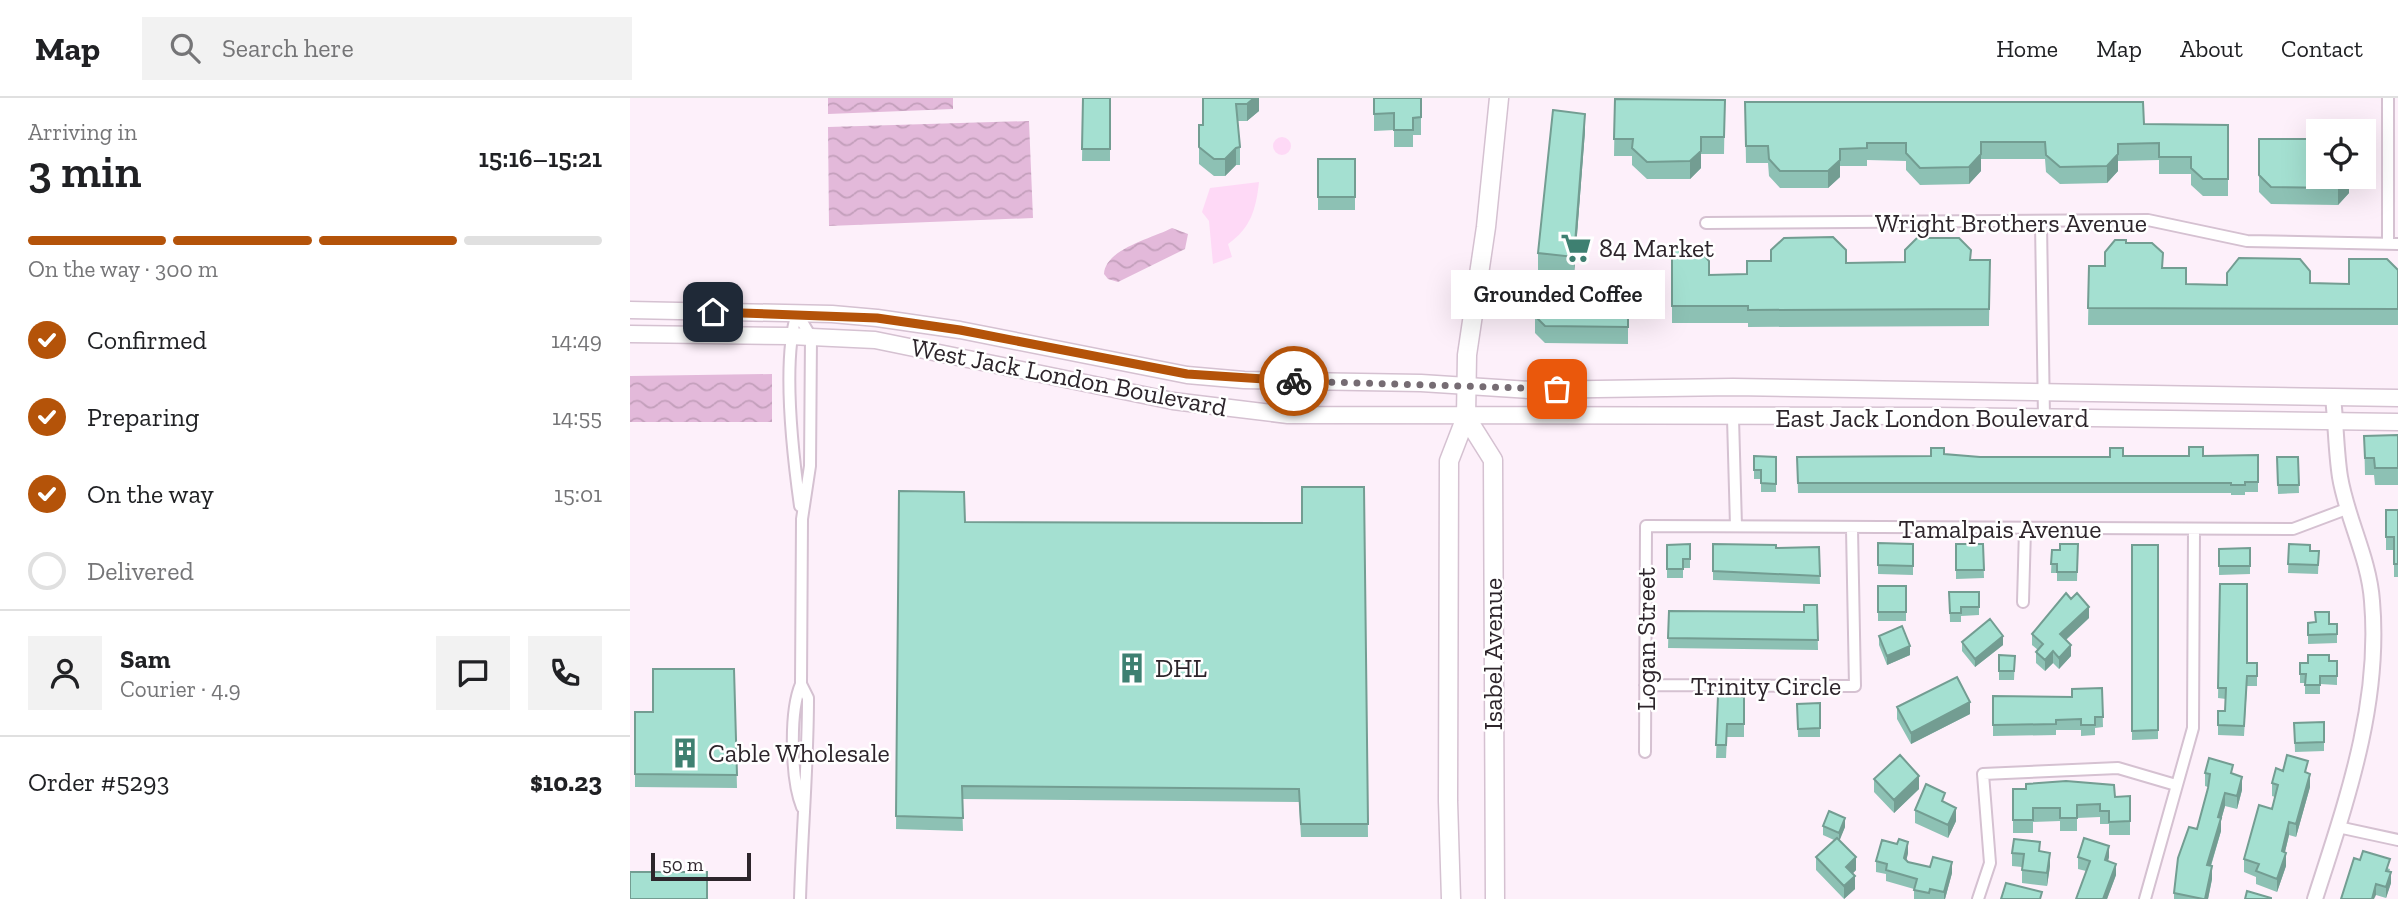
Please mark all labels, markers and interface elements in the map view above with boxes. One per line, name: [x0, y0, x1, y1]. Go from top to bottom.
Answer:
search box: [142, 17, 632, 80]
text: Map: [35, 29, 100, 68]
icon: search: [166, 29, 204, 67]
text: Search here: [222, 32, 354, 64]
text: Home: [1996, 34, 2058, 63]
text: Map: [2096, 34, 2142, 63]
text: About: [2180, 34, 2243, 63]
text: Contact: [2281, 34, 2363, 63]
text: Arriving in: [28, 118, 137, 146]
map controls: [2306, 119, 2376, 189]
button: locate: [2306, 119, 2376, 189]
text: 15:16–15:21: [478, 142, 602, 174]
text: 3 min: [28, 144, 141, 199]
street label: Wright Brothers Avenue: [1875, 207, 2147, 239]
supermarket icon: 84 Market: [1559, 231, 1593, 265]
place label: 84 Market: [1599, 232, 1714, 264]
text: On the way · 300 m: [28, 255, 218, 283]
callout: Grounded Coffee: [1450, 270, 1664, 319]
text: Grounded Coffee: [1473, 280, 1643, 308]
pin: [683, 282, 743, 342]
icon: home: [694, 293, 732, 331]
icon: check: [28, 321, 66, 359]
text: Confirmed: [87, 324, 207, 356]
text: 14:49: [551, 326, 602, 354]
street label: West Jack London Boulevard: [908, 331, 1230, 423]
courier: [1259, 346, 1329, 416]
pin: [1527, 359, 1587, 419]
icon: bike: [1275, 362, 1313, 400]
icon: bag: [1538, 370, 1576, 408]
icon: check: [28, 398, 66, 436]
text: Preparing: [87, 401, 199, 433]
street label: East Jack London Boulevard: [1775, 402, 2089, 434]
text: 14:55: [552, 403, 602, 431]
icon: check: [28, 475, 66, 513]
text: On the way: [87, 478, 214, 510]
text: 15:01: [554, 480, 602, 508]
street label: Tamalpais Avenue: [1899, 513, 2101, 545]
text: Delivered: [87, 555, 194, 587]
street label: Logan Street: [1630, 567, 1662, 711]
street label: Isabel Avenue: [1477, 578, 1509, 730]
button: person: [28, 636, 102, 710]
button: chat: [436, 636, 510, 710]
button: phone: [528, 636, 602, 710]
text: Sam: [120, 643, 170, 675]
building icon: DHL: [1115, 651, 1149, 685]
place label: DHL: [1155, 652, 1207, 684]
street label: Trinity Circle: [1691, 670, 1841, 702]
text: Courier · 4.9: [120, 675, 241, 703]
building icon: Cable Wholesale: [668, 736, 702, 770]
place label: Cable Wholesale: [708, 737, 890, 769]
text: Order #5293: [28, 766, 169, 798]
text: $10.23: [530, 766, 602, 798]
scale bar: [651, 850, 751, 882]
text: 50 m: [662, 853, 703, 876]

